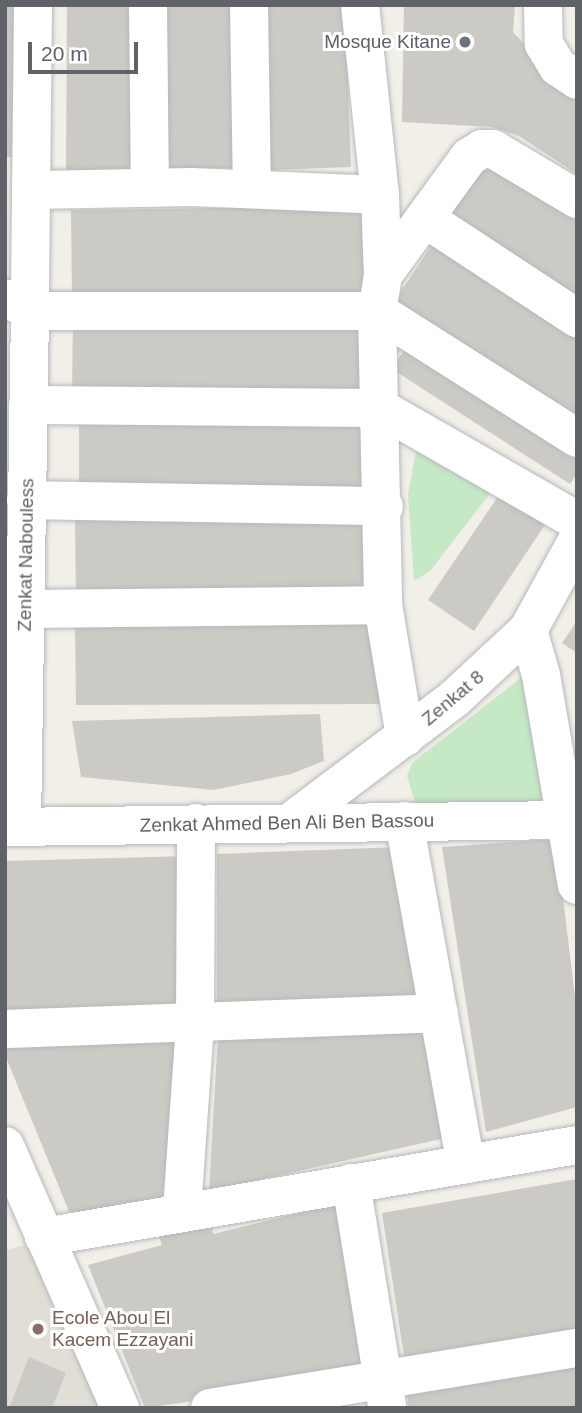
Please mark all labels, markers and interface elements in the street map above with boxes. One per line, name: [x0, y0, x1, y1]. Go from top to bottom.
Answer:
scale bar: [32, 28, 142, 72]
place label: Mosque Kitane: [324, 31, 451, 53]
marker: Mosque Kitane: [457, 34, 473, 50]
text: 20 m: [41, 42, 88, 65]
street label: Zenkat Nabouless: [13, 478, 39, 632]
street label: Zenkat 8: [417, 666, 489, 730]
street label: Zenkat Ahmed Ben Ali Ben Bassou: [138, 809, 436, 837]
place label: Ecole Abou El Kacem Ezzayani: [52, 1307, 194, 1351]
marker: Ecole Abou El Kacem Ezzayani: [30, 1321, 46, 1337]

